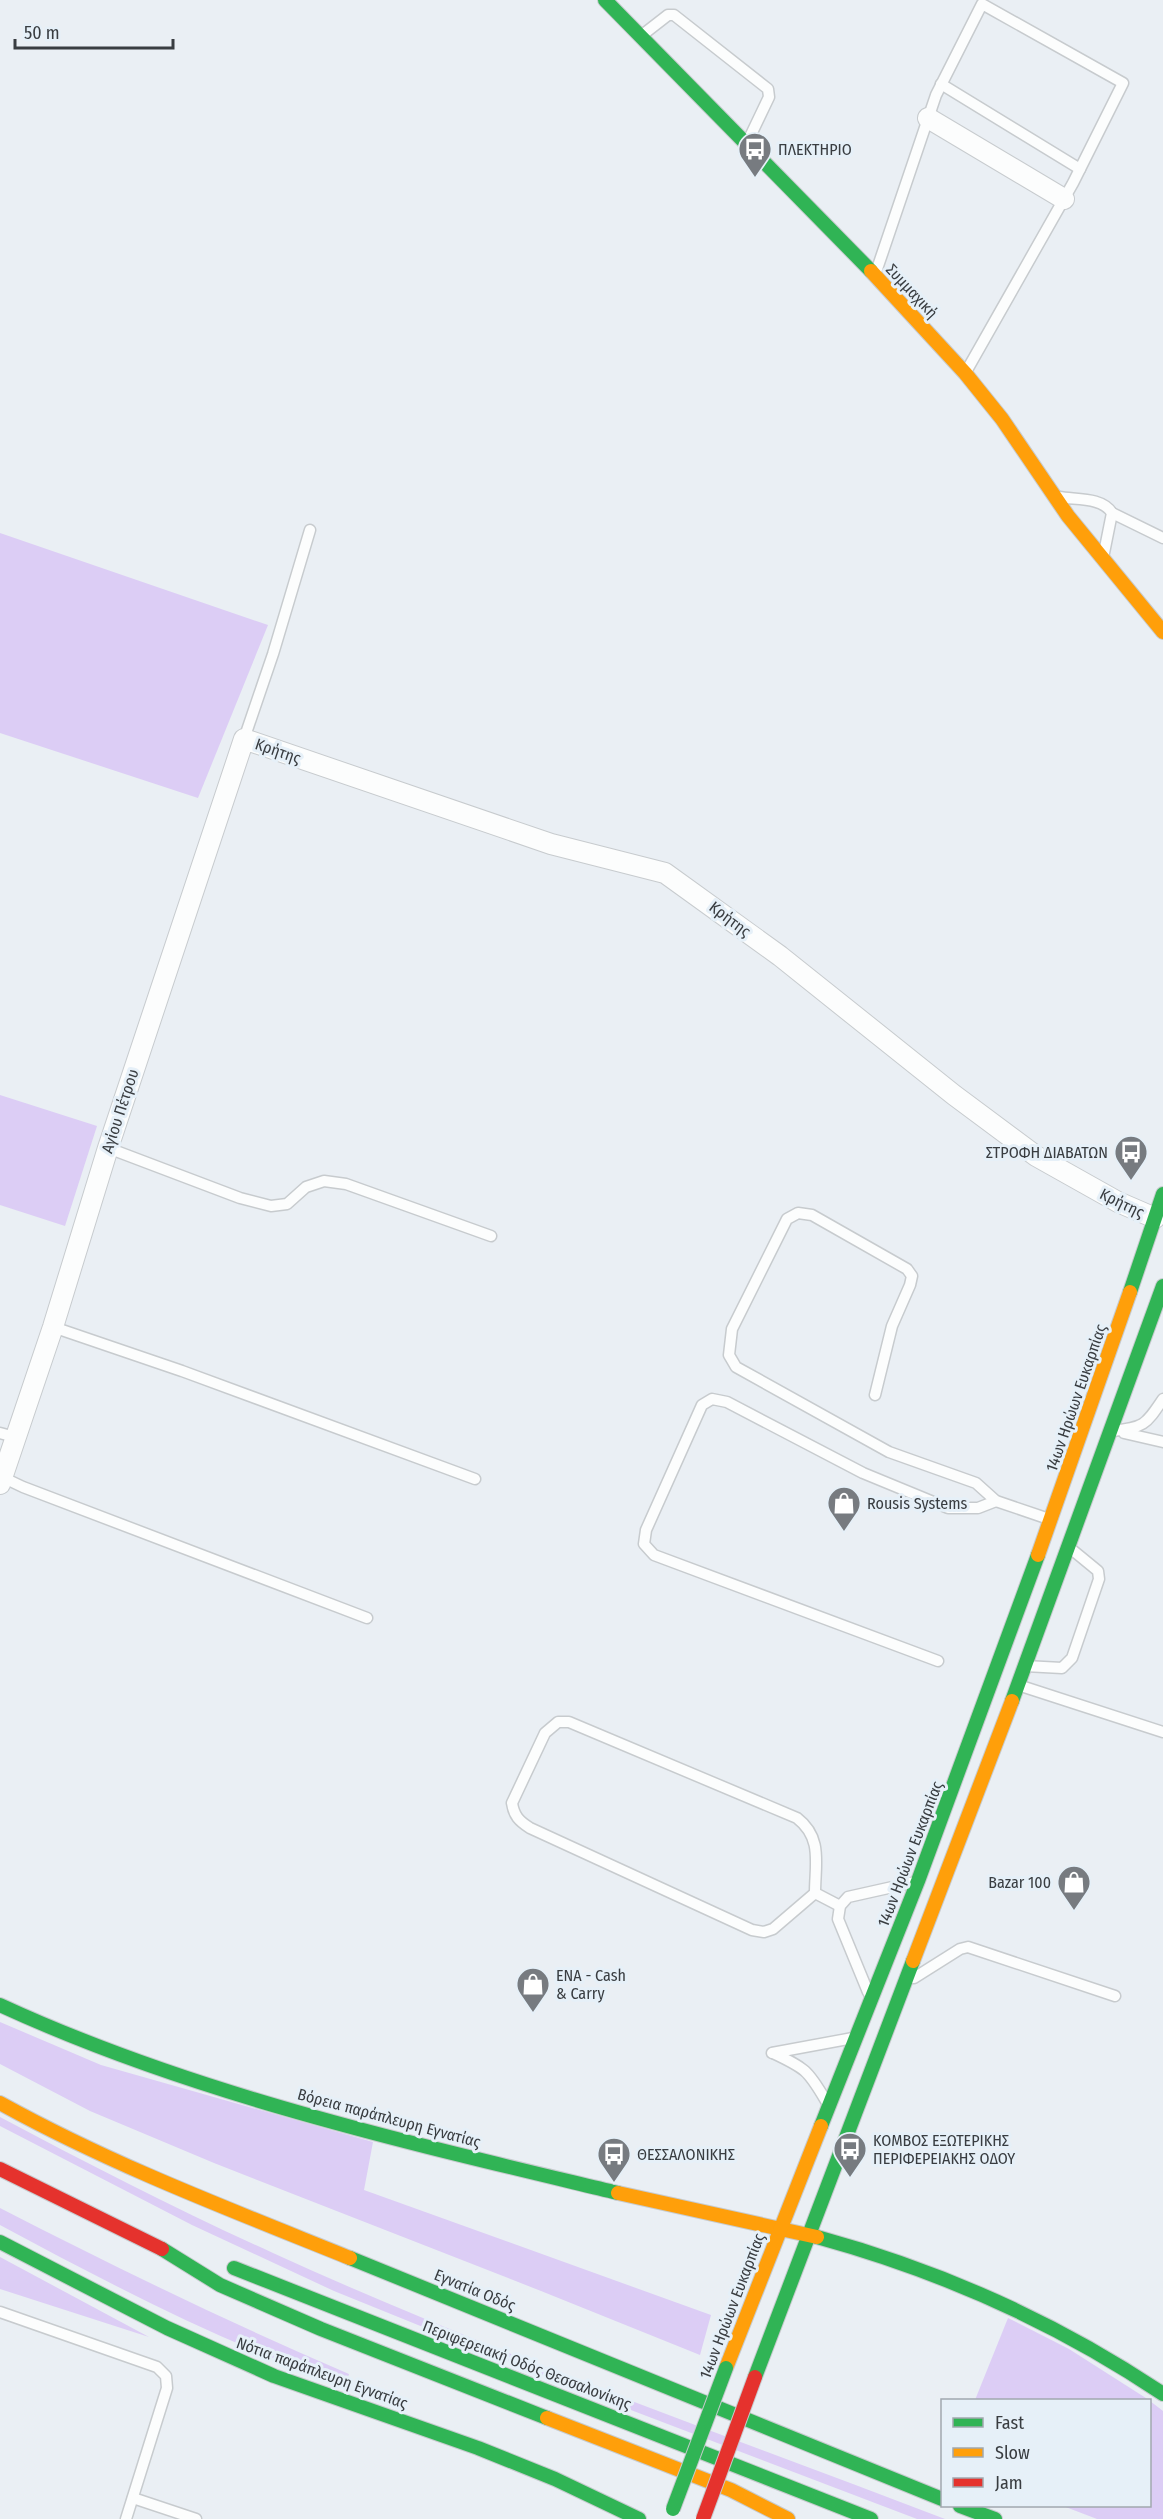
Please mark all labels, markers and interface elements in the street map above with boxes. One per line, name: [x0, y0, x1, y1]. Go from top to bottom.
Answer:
scale bar: [15, 12, 172, 50]
text: 50 m: [24, 22, 60, 44]
bus stop icon: ΠΛΕΚΤΗΡΙΟ: [737, 131, 773, 178]
place label: ΠΛΕΚΤΗΡΙΟ: [778, 140, 852, 159]
street label: Συμμαχική: [882, 260, 942, 322]
street label: Κρήτης: [253, 734, 304, 768]
street label: Κρήτης: [705, 897, 755, 941]
street label: Αγίου Πέτρου: [97, 1066, 143, 1156]
bus stop icon: ΣΤΡΟΦΗ ΔΙΑΒΑΤΩΝ: [1113, 1134, 1149, 1181]
place label: ΣΤΡΟΦΗ ΔΙΑΒΑΤΩΝ: [986, 1143, 1108, 1162]
street label: Κρήτης: [1097, 1184, 1148, 1222]
street label: 14ων Ηρώων Ευκαρπίας: [1042, 1322, 1110, 1474]
shop icon: Rousis Systems: [826, 1485, 862, 1532]
place label: Rousis Systems: [867, 1494, 968, 1513]
street label: 14ων Ηρώων Ευκαρπίας: [873, 1778, 947, 1930]
shop icon: Bazar 100: [1056, 1864, 1092, 1911]
place label: Bazar 100: [988, 1873, 1051, 1892]
shop icon: ENA - Cash & Carry: [515, 1966, 551, 2013]
place label: ENA - Cash & Carry: [556, 1966, 626, 2003]
street label: Βόρεια παράπλευρη Εγνατίας: [295, 2084, 483, 2152]
bus stop icon: ΚΟΜΒΟΣ ΕΞΩΤΕΡΙΚΗΣ ΠΕΡΙΦΕΡΕΙΑΚΗΣ ΟΔΟΥ: [832, 2131, 868, 2178]
place label: ΚΟΜΒΟΣ ΕΞΩΤΕΡΙΚΗΣ ΠΕΡΙΦΕΡΕΙΑΚΗΣ ΟΔΟΥ: [873, 2131, 1015, 2168]
bus stop icon: ΘΕΣΣΑΛΟΝΙΚΗΣ: [596, 2136, 632, 2183]
place label: ΘΕΣΣΑΛΟΝΙΚΗΣ: [637, 2145, 735, 2164]
street label: 14ων Ηρώων Ευκαρπίας: [695, 2230, 769, 2382]
street label: Εγνατία Οδός: [432, 2265, 519, 2315]
street label: Περιφερειακή Οδός Θεσσαλονίκης: [420, 2316, 634, 2414]
street label: Νότια παράπλευρη Εγνατίας: [234, 2333, 410, 2413]
legend: [941, 2399, 1151, 2507]
text: Fast: [995, 2412, 1024, 2434]
text: Slow: [995, 2442, 1030, 2464]
text: Jam: [995, 2472, 1023, 2494]

